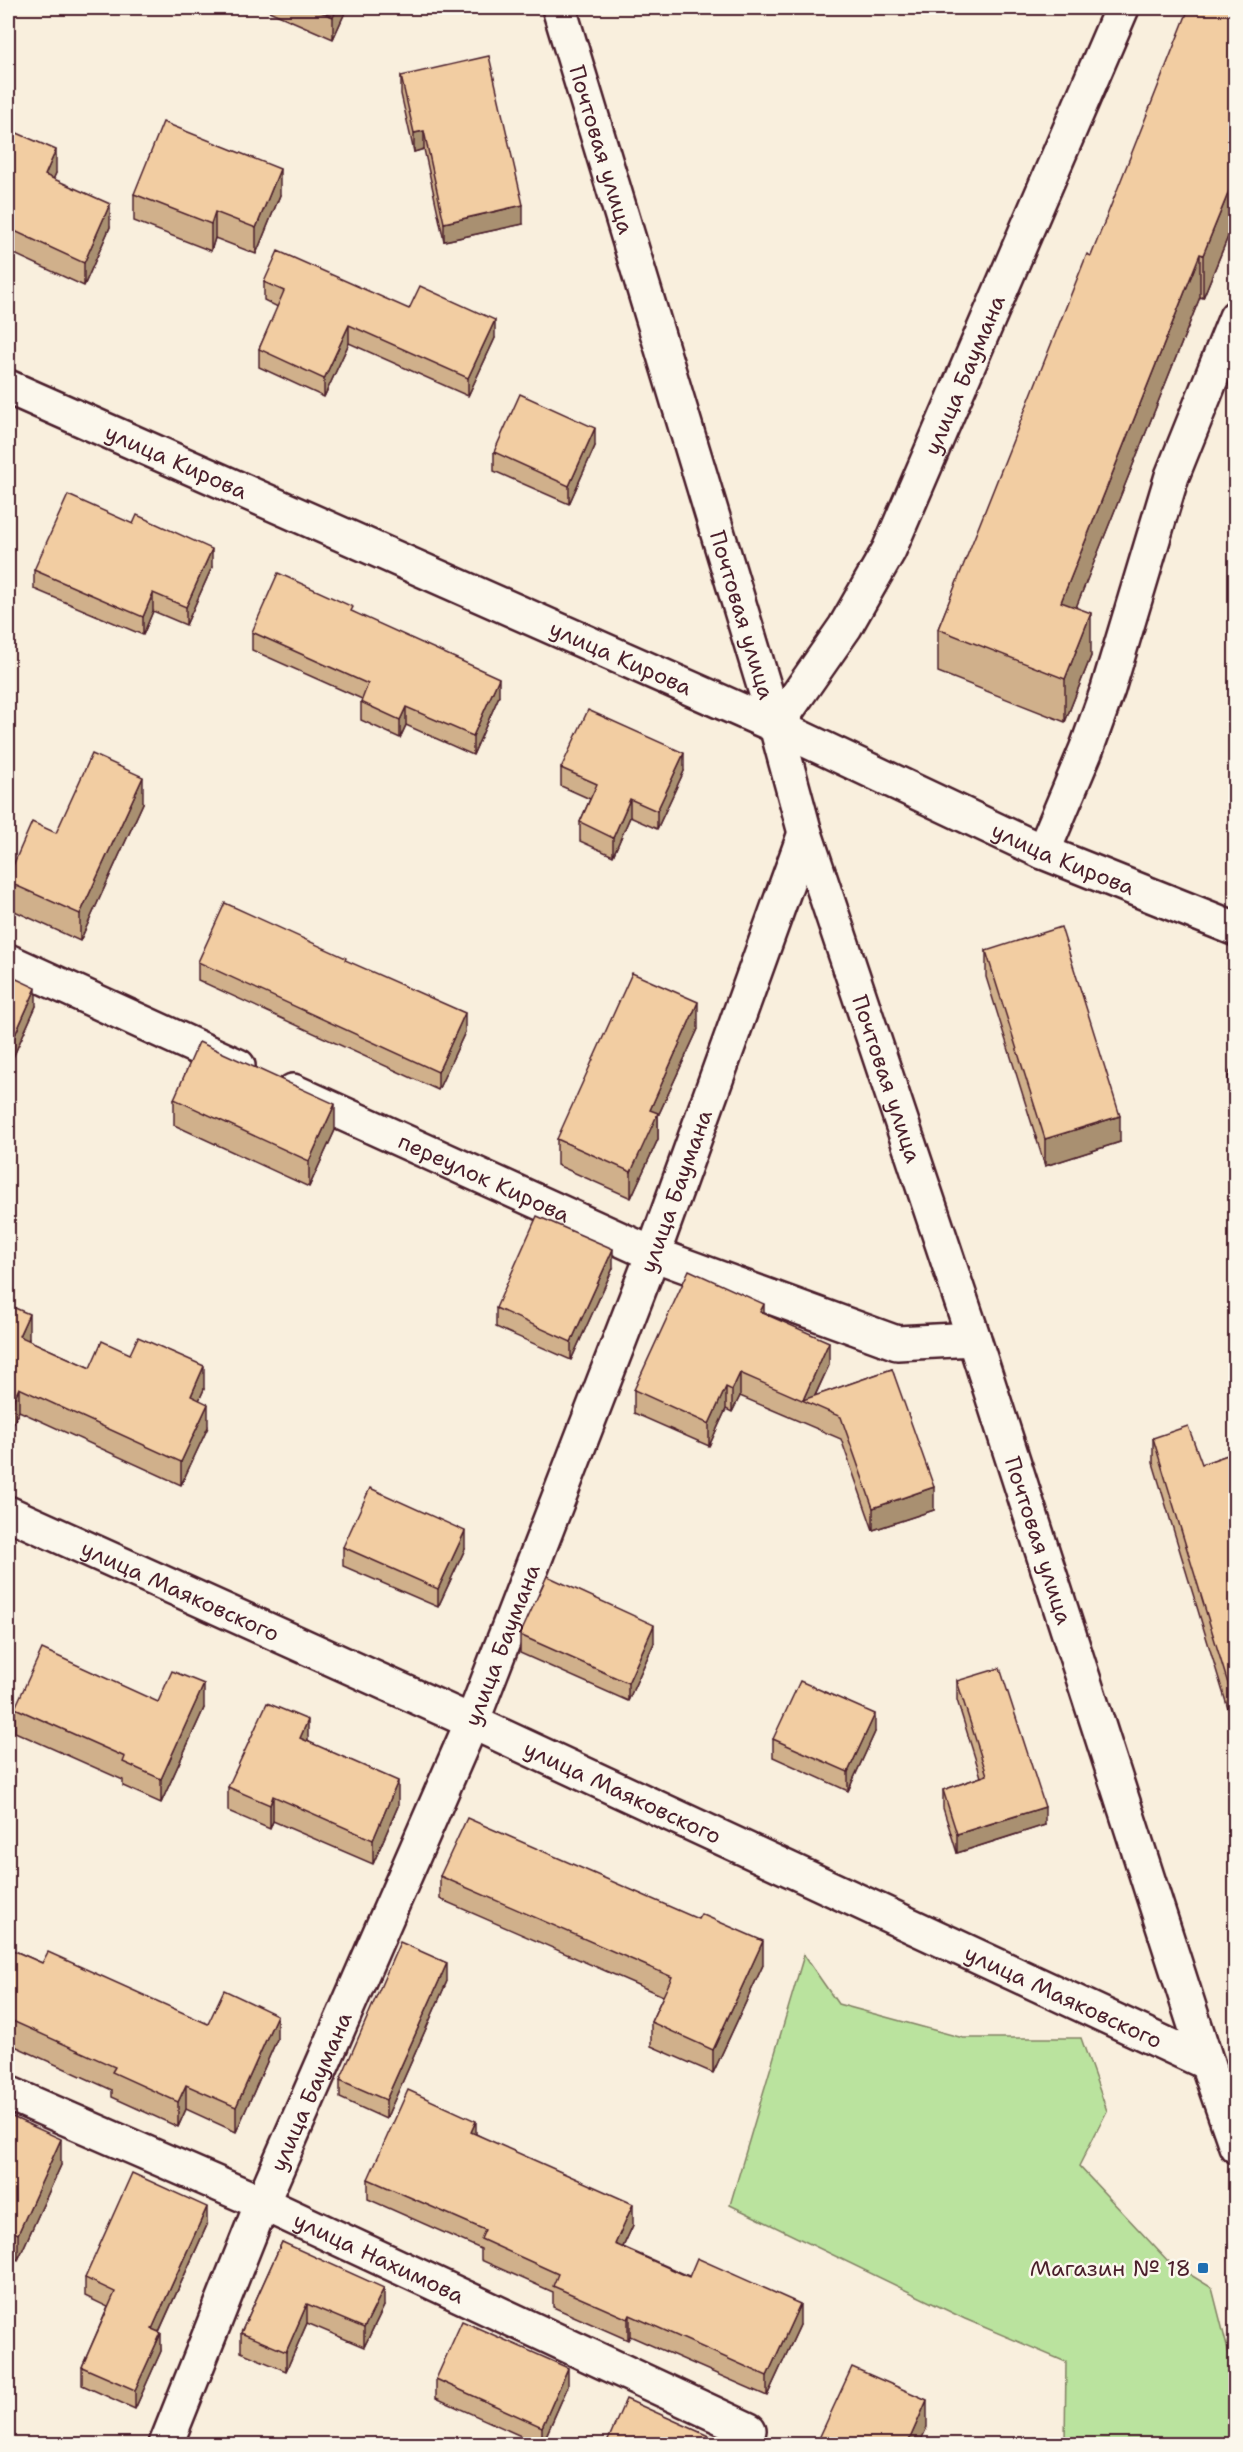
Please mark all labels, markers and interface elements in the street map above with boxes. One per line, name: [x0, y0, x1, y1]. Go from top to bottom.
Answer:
street label: Почтовая улица: [563, 62, 641, 238]
street label: улица Баумана: [917, 290, 1012, 459]
street label: улица Кирова: [101, 417, 252, 506]
street label: Почтовая улица: [703, 527, 782, 703]
street label: улица Кирова: [545, 613, 697, 702]
street label: улица Кирова: [987, 815, 1139, 902]
street label: Почтовая улица: [846, 991, 929, 1167]
street label: улица Баумана: [633, 1105, 719, 1277]
street label: переулок Кирова: [394, 1126, 575, 1229]
street label: Почтовая улица: [998, 1453, 1079, 1628]
street label: улица Маяковского: [77, 1533, 284, 1648]
street label: улица Баумана: [457, 1559, 546, 1730]
street label: улица Маяковского: [519, 1734, 726, 1850]
street label: улица Маяковского: [960, 1938, 1167, 2055]
street label: улица Баумана: [263, 2007, 358, 2176]
street label: улица Нахимова: [289, 2205, 469, 2310]
place label: Магазин № 18: [1030, 2254, 1191, 2283]
marker: Магазин № 18: [1196, 2261, 1210, 2275]

